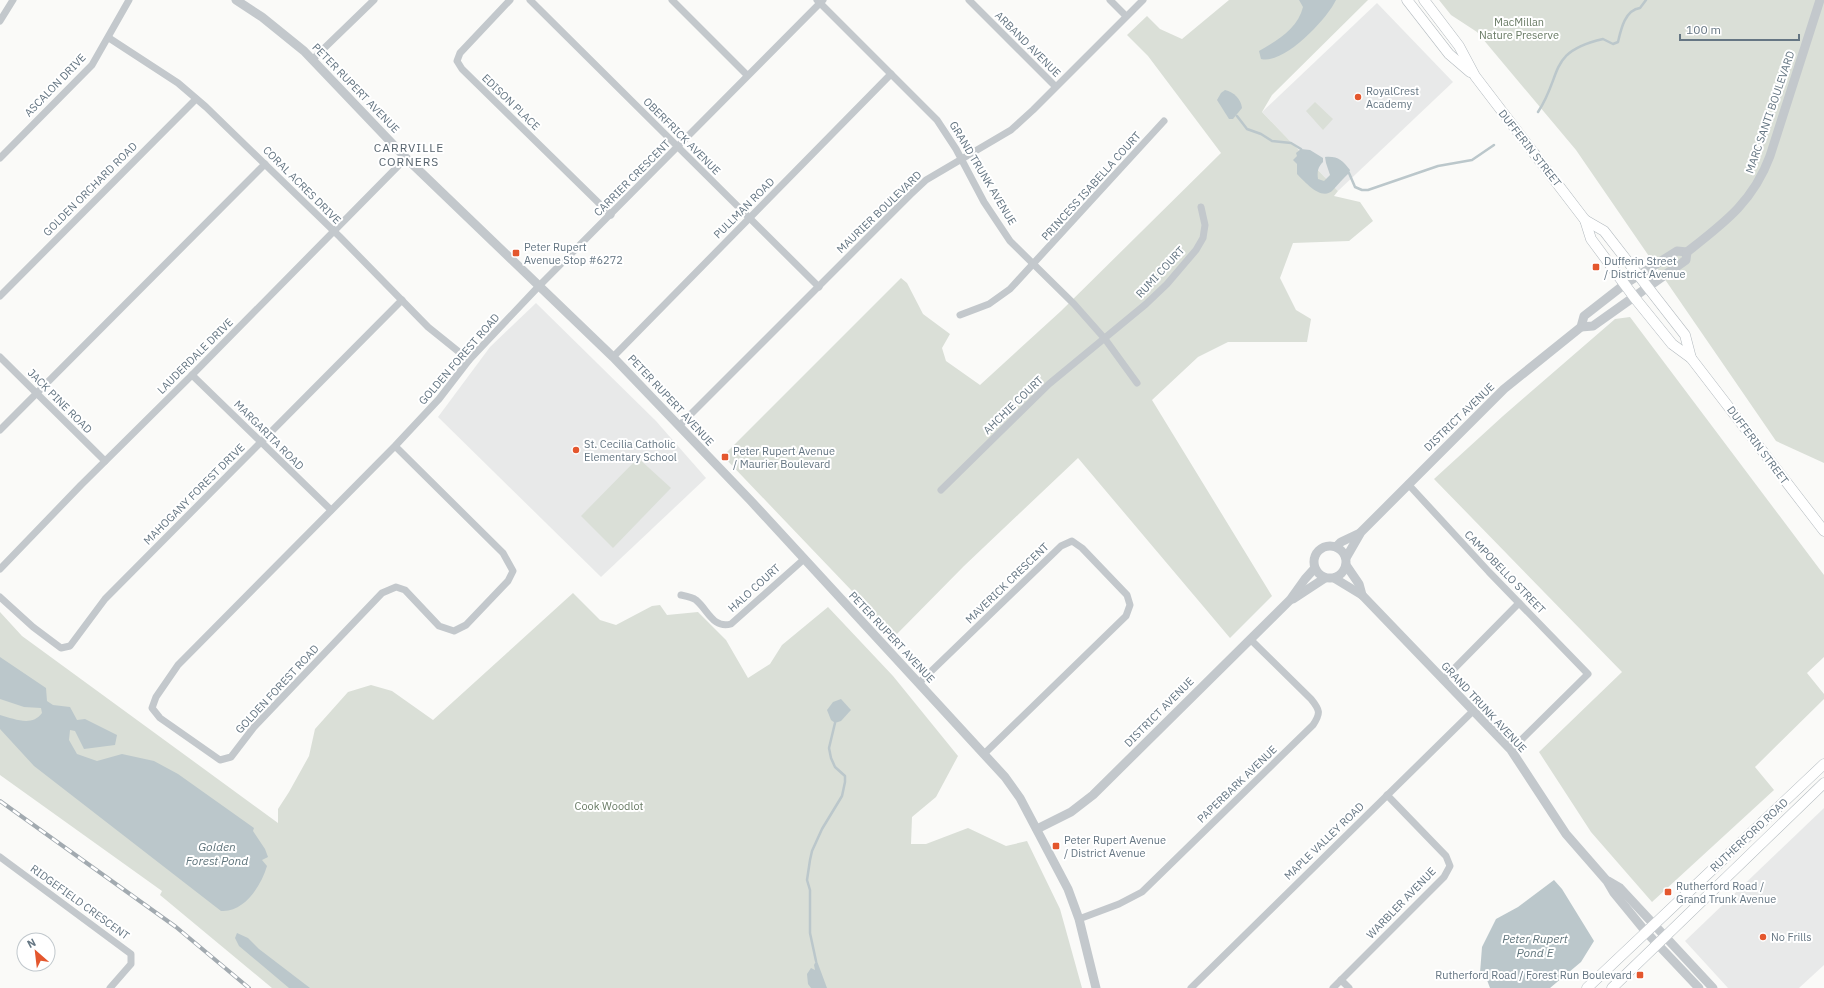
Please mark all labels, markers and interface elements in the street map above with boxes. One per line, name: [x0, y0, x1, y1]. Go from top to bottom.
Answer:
street label: ARBAND AVENUE: [992, 8, 1064, 80]
park label: MacMillan Nature Preserve: [1479, 15, 1559, 42]
scale bar: [1680, 16, 1799, 42]
text: 100 m: [1686, 22, 1721, 37]
street label: PETER RUPERT AVENUE: [309, 40, 403, 136]
street label: MARC SANTI BOULEVARD: [1742, 49, 1798, 175]
street label: ASCALON DRIVE: [21, 50, 89, 120]
street label: EDISON PLACE: [479, 71, 543, 133]
place label: RoyalCrest Academy: [1366, 84, 1419, 111]
marker: RoyalCrest Academy: [1353, 92, 1363, 102]
street label: OBERFRICK AVENUE: [640, 94, 724, 178]
street label: DUFFERIN STREET: [1496, 107, 1565, 190]
street label: GRAND TRUNK AVENUE: [946, 118, 1020, 228]
street label: PRINCESS ISABELLA COURT: [1038, 128, 1144, 243]
street label: CARRIER CRESCENT: [591, 136, 674, 219]
street label: GOLDEN ORCHARD ROAD: [40, 139, 140, 239]
district label: CARRVILLE CORNERS: [374, 140, 444, 169]
street label: CORAL ACRES DRIVE: [260, 143, 344, 227]
street label: MAURIER BOULEVARD: [834, 168, 924, 256]
street label: PULLMAN ROAD: [711, 175, 777, 241]
place label: Peter Rupert Avenue Stop #6272: [524, 240, 623, 267]
street label: RUMI COURT: [1133, 243, 1188, 301]
marker: Peter Rupert Avenue Stop #6272: [511, 248, 521, 258]
place label: Dufferin Street / District Avenue: [1604, 254, 1686, 281]
marker: Dufferin Street / District Avenue: [1591, 262, 1601, 272]
street label: GOLDEN FOREST ROAD: [416, 310, 502, 408]
street label: LAUDERDALE DRIVE: [154, 315, 236, 397]
street label: PETER RUPERT AVENUE: [625, 351, 717, 449]
street label: JACK PINE ROAD: [25, 366, 95, 436]
street label: AHCHIE COURT: [980, 372, 1046, 437]
street label: DISTRICT AVENUE: [1421, 380, 1497, 454]
street label: MARGARITA ROAD: [231, 397, 307, 473]
street label: DUFFERIN STREET: [1724, 403, 1792, 487]
place label: St. Cecilia Catholic Elementary School: [584, 437, 677, 464]
street label: MAHOGANY FOREST DRIVE: [140, 440, 248, 548]
place label: Peter Rupert Avenue / Maurier Boulevard: [733, 444, 835, 471]
marker: St. Cecilia Catholic Elementary School: [571, 445, 581, 455]
marker: Peter Rupert Avenue / Maurier Boulevard: [720, 452, 730, 462]
street label: CAMPOBELLO STREET: [1462, 527, 1549, 617]
street label: MAVERICK CRESCENT: [962, 539, 1052, 626]
street label: HALO COURT: [725, 560, 784, 615]
street label: PETER RUPERT AVENUE: [846, 588, 938, 686]
street label: GOLDEN FOREST ROAD: [232, 642, 322, 736]
street label: GRAND TRUNK AVENUE: [1438, 659, 1530, 755]
street label: DISTRICT AVENUE: [1121, 674, 1197, 750]
street label: PAPERBARK AVENUE: [1194, 742, 1280, 826]
street label: RUTHERFORD ROAD: [1707, 795, 1791, 875]
park label: Cook Woodlot: [575, 799, 644, 813]
street label: MAPLE VALLEY ROAD: [1281, 799, 1367, 883]
place label: Peter Rupert Avenue / District Avenue: [1064, 833, 1166, 860]
water label: Golden Forest Pond: [186, 839, 248, 868]
marker: Peter Rupert Avenue / District Avenue: [1051, 841, 1061, 851]
street label: RIDGEFIELD CRESCENT: [28, 862, 132, 942]
street label: WARBLER AVENUE: [1363, 864, 1439, 942]
place label: Rutherford Road / Grand Trunk Avenue: [1676, 879, 1776, 906]
marker: Rutherford Road / Grand Trunk Avenue: [1663, 887, 1673, 897]
place label: No Frills: [1771, 930, 1812, 944]
water label: Peter Rupert Pond E: [1502, 931, 1569, 960]
north arrow: [16, 932, 56, 972]
marker: No Frills: [1758, 932, 1768, 942]
place label: Rutherford Road / Forest Run Boulevard: [1435, 968, 1632, 982]
marker: Rutherford Road / Forest Run Boulevard: [1635, 970, 1645, 980]

